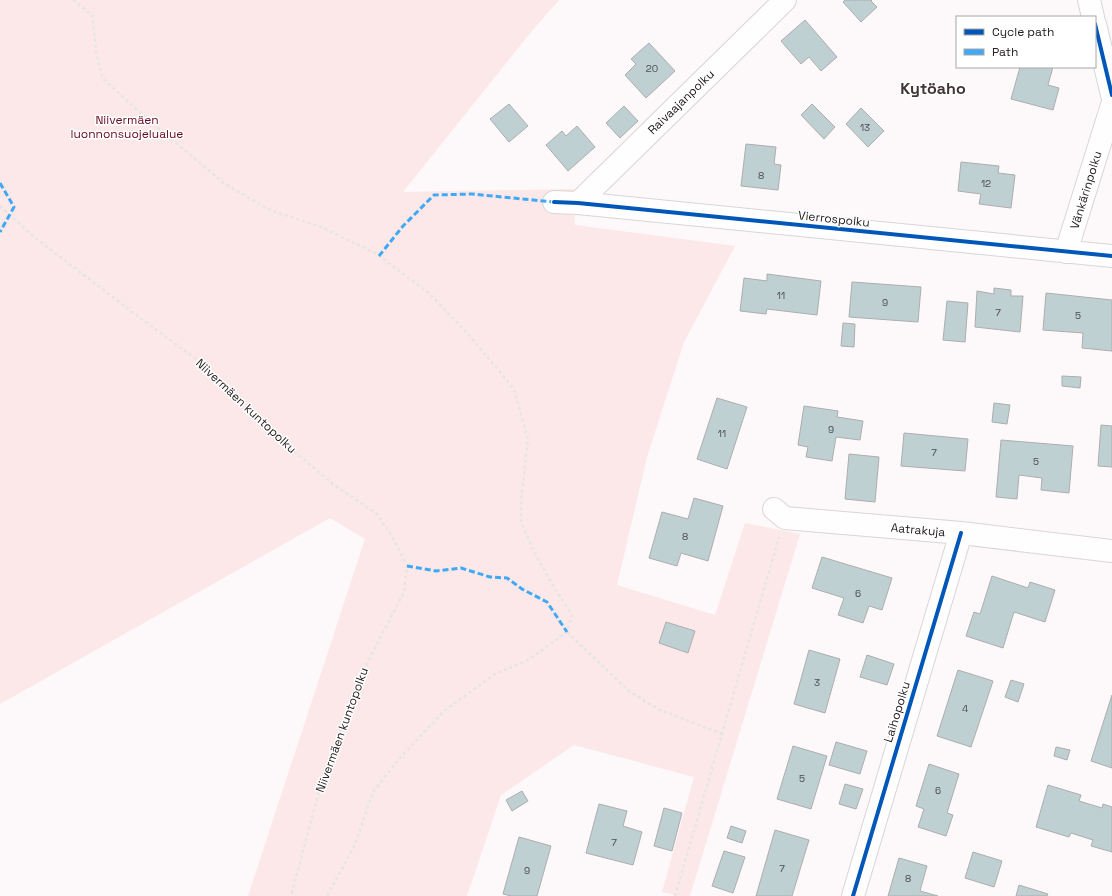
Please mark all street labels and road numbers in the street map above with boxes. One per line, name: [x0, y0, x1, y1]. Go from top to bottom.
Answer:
street label: Raivaajanpolku: [644, 66, 718, 138]
street label: Vänkärinpolku: [1066, 149, 1106, 231]
street label: Vierrospolku: [797, 207, 871, 231]
street label: Niivermäen kuntopolku: [192, 355, 300, 457]
street label: Aatrakuja: [890, 520, 946, 540]
street label: Niivermäen kuntopolku: [312, 665, 372, 795]
street label: Laihopolku: [880, 680, 914, 744]

